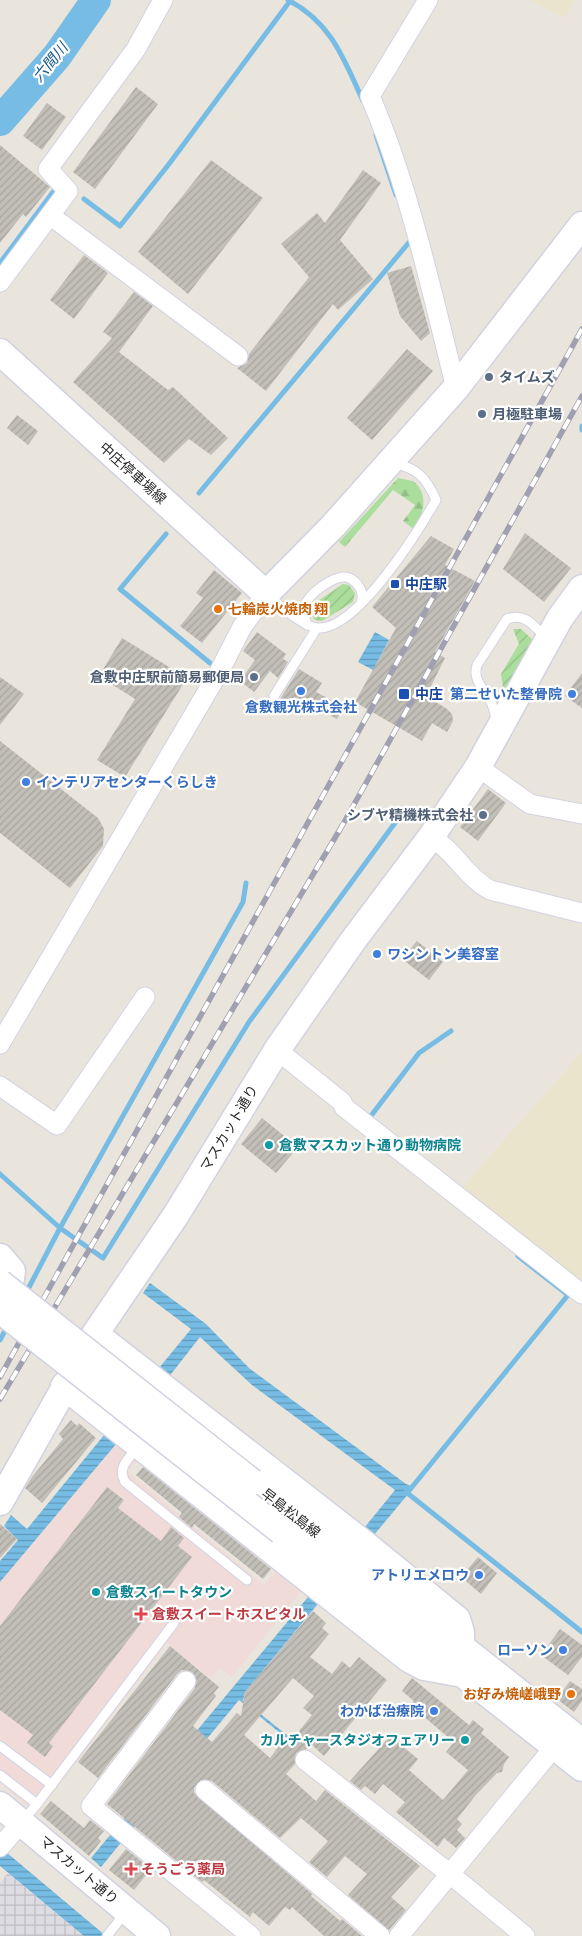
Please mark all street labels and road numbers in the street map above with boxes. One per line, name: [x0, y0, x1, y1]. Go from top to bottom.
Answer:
street label: 中庄停車場線: [96, 439, 170, 507]
street label: マスカット通り: [197, 1082, 261, 1174]
street label: 早島松島線: [258, 1485, 324, 1541]
street label: マスカット通り: [36, 1832, 122, 1908]

